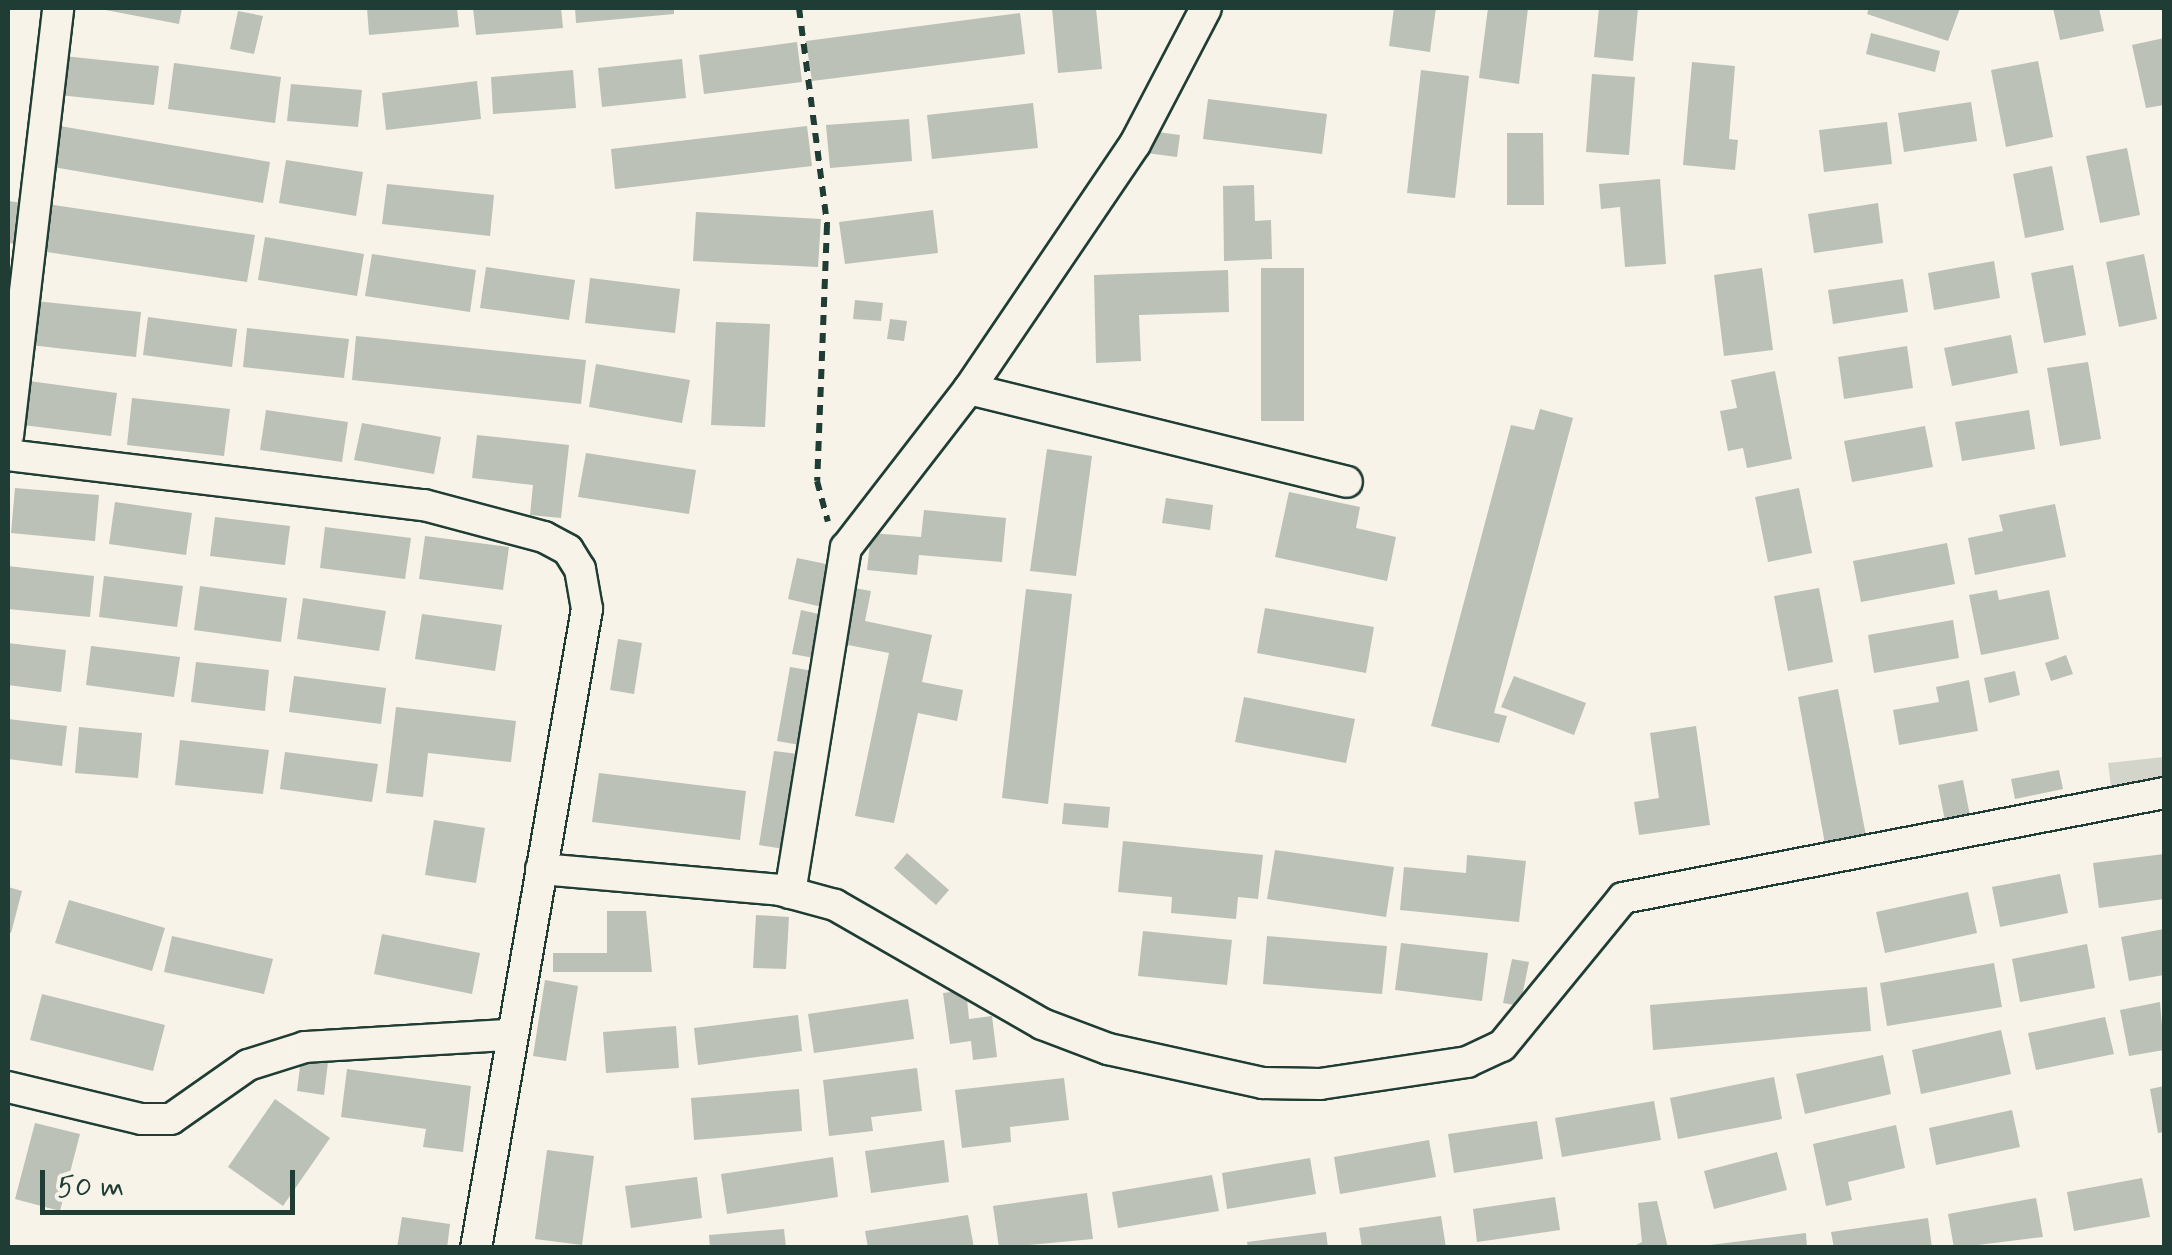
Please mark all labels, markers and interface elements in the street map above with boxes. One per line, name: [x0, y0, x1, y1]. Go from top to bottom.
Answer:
scale bar: [45, 1150, 300, 1212]
text: 50 m: [57, 1168, 124, 1207]

